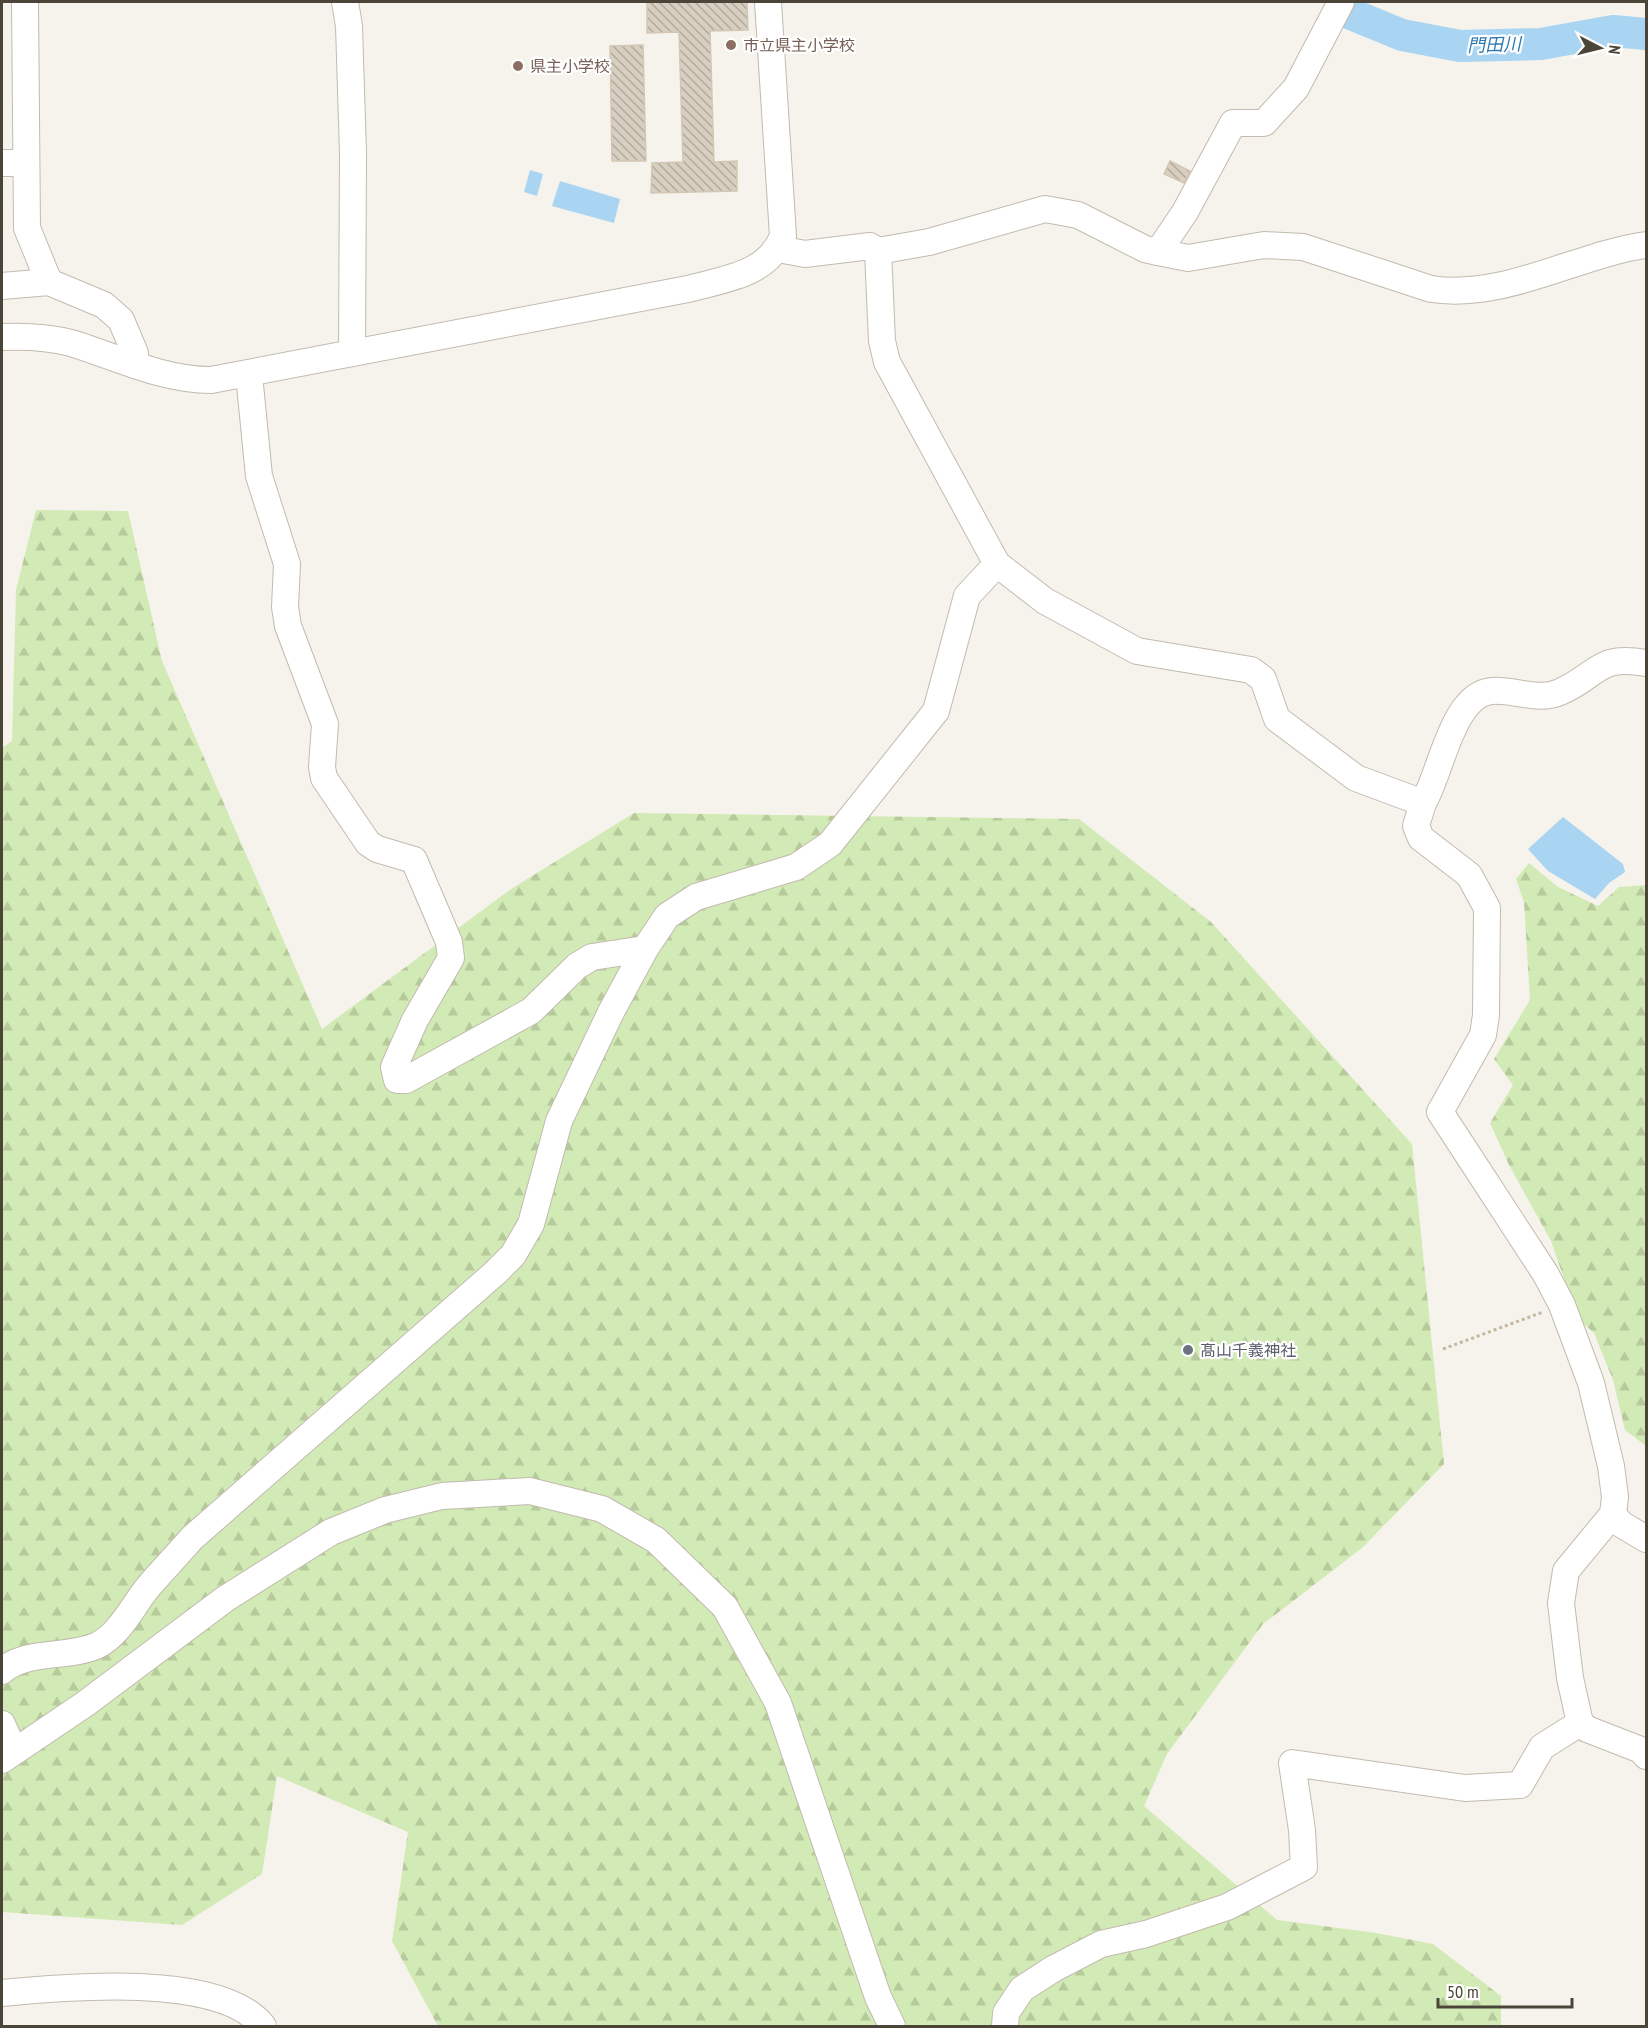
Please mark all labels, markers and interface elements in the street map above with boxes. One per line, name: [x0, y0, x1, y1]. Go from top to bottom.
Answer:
north arrow: [1570, 18, 1630, 78]
water label: 門田川: [1467, 32, 1523, 57]
place label: 市立県主小学校: [743, 35, 855, 55]
marker: 市立県主小学校: [724, 38, 738, 52]
text: N: [1604, 44, 1625, 55]
place label: 県主小学校: [530, 56, 610, 76]
marker: 県主小学校: [511, 59, 525, 73]
place label: 髙山千義神社: [1200, 1340, 1296, 1360]
marker: 髙山千義神社: [1181, 1343, 1195, 1357]
scale bar: [1438, 1971, 1572, 2009]
text: 50 m: [1447, 1980, 1479, 2003]

